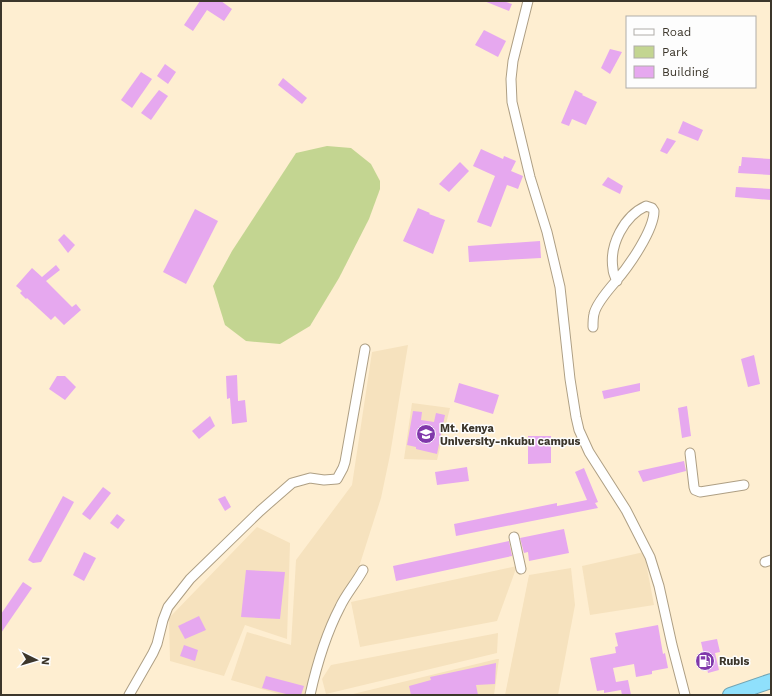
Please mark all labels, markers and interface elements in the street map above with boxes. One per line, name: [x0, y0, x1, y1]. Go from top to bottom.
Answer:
legend: [626, 16, 756, 88]
text: Road: [662, 25, 691, 39]
text: Park: [662, 45, 688, 59]
text: Building: [662, 65, 709, 79]
place label: Mt. Kenya University-nkubu campus: [440, 422, 580, 448]
school or university icon: Mt. Kenya University-nkubu campus: [415, 423, 437, 445]
north arrow: [16, 640, 56, 680]
fuel station icon: Rubis: [694, 650, 716, 672]
place label: Rubis: [719, 655, 749, 668]
text: N: [39, 656, 52, 665]

